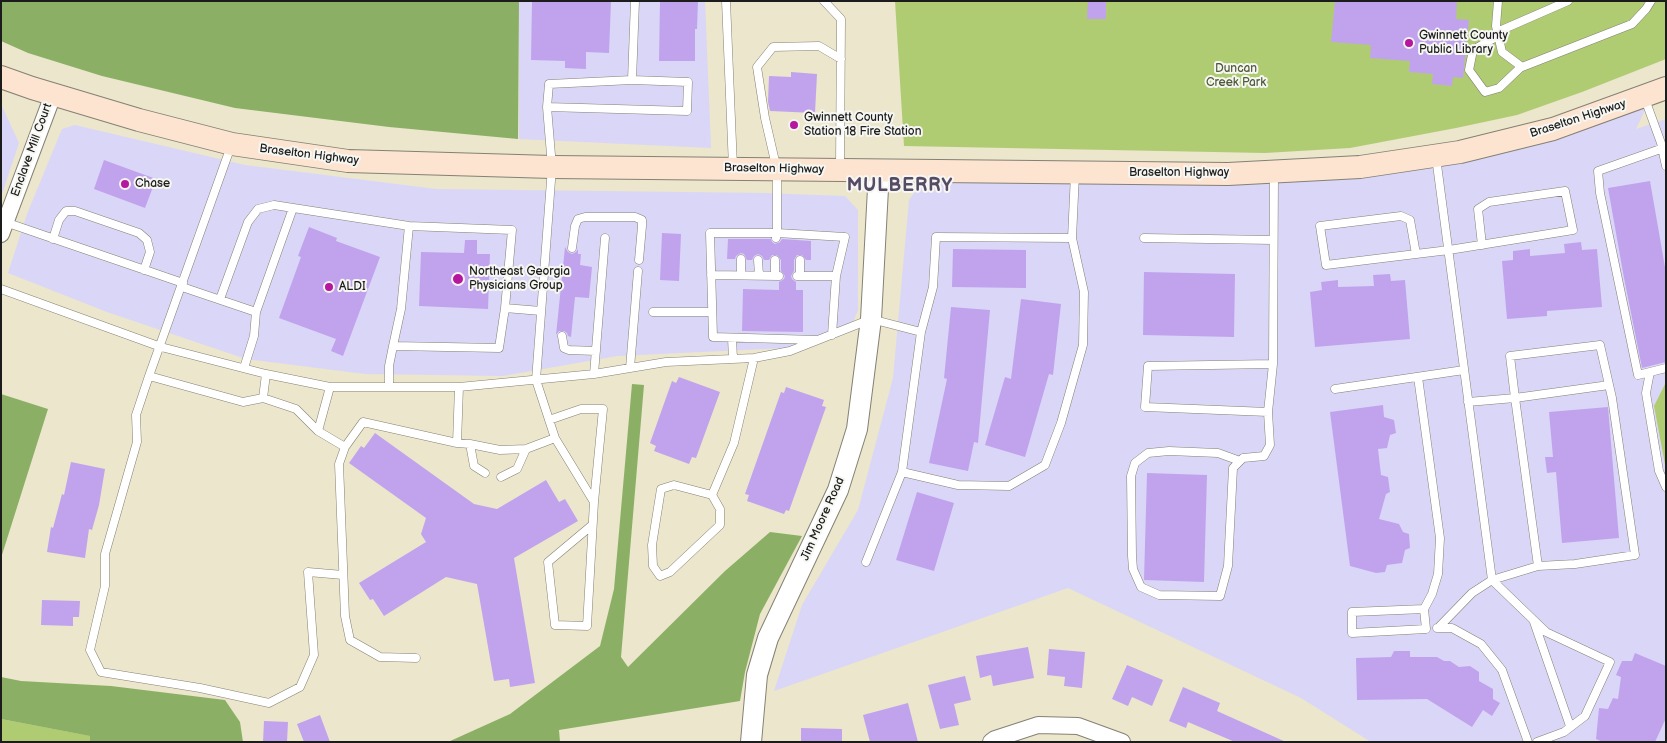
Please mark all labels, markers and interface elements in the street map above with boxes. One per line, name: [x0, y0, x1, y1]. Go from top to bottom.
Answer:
place label: Gwinnett County Public Library: [1419, 29, 1508, 57]
marker: Gwinnett County Public Library: [1403, 37, 1415, 49]
park label: Duncan Creek Park: [1206, 62, 1266, 90]
street label: Braselton Highway: [1528, 97, 1628, 141]
street label: Enclave Mill Court: [8, 101, 56, 199]
place label: Gwinnett County Station 18 Fire Station: [804, 111, 921, 139]
marker: Gwinnett County Station 18 Fire Station: [788, 119, 800, 131]
street label: Braselton Highway: [258, 142, 360, 168]
street label: Braselton Highway: [724, 161, 824, 177]
street label: Braselton Highway: [1129, 166, 1229, 180]
district label: MULBERRY: [846, 175, 954, 197]
place label: Chase: [135, 177, 170, 191]
marker: Chase: [119, 178, 131, 190]
place label: Northeast Georgia Physicians Group: [469, 265, 570, 293]
marker: Northeast Georgia Physicians Group: [451, 272, 465, 286]
place label: ALDI: [339, 280, 366, 294]
marker: ALDI: [323, 281, 335, 293]
street label: Jim Moore Road: [798, 475, 848, 563]

